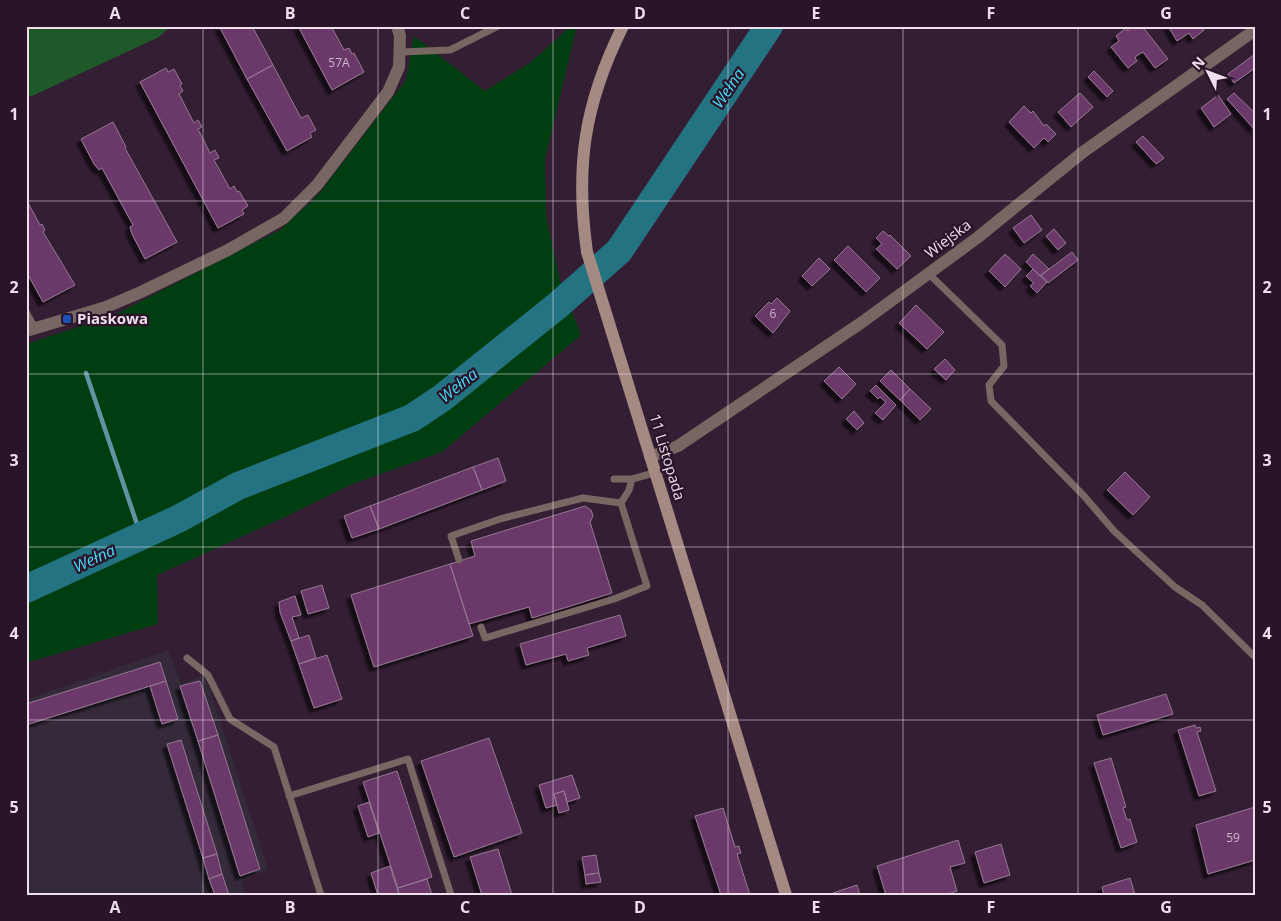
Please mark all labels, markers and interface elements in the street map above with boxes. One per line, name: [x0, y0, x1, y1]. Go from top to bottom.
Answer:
text: A: [109, 2, 121, 24]
text: B: [285, 2, 295, 24]
text: C: [460, 2, 470, 24]
text: D: [634, 2, 646, 24]
text: E: [812, 2, 821, 24]
text: F: [987, 2, 995, 24]
text: G: [1160, 2, 1172, 24]
north arrow: [1184, 48, 1234, 98]
text: N: [1187, 52, 1209, 74]
house number: 57A: [328, 54, 350, 71]
water label: Wełna: [707, 64, 749, 112]
text: 1: [9, 103, 19, 125]
text: 1: [1262, 103, 1272, 125]
street label: Wiejska: [920, 214, 975, 262]
text: 2: [9, 276, 19, 298]
text: 2: [1262, 276, 1272, 298]
house number: 6: [770, 305, 777, 322]
place label: Piaskowa: [77, 308, 148, 328]
marker: Piaskowa: [61, 313, 73, 325]
water label: Wełna: [434, 363, 482, 407]
street label: 11 Listopada: [645, 411, 691, 502]
text: 3: [9, 449, 19, 471]
text: 3: [1262, 449, 1272, 471]
water label: Wełna: [69, 539, 119, 577]
text: 4: [9, 622, 19, 644]
text: 4: [1262, 622, 1272, 644]
text: 5: [9, 796, 19, 818]
text: 5: [1262, 796, 1272, 818]
house number: 59: [1226, 829, 1240, 846]
text: A: [109, 896, 121, 918]
text: B: [285, 896, 295, 918]
text: C: [460, 896, 470, 918]
text: D: [634, 896, 646, 918]
text: E: [812, 896, 821, 918]
text: F: [987, 896, 995, 918]
text: G: [1160, 896, 1172, 918]

